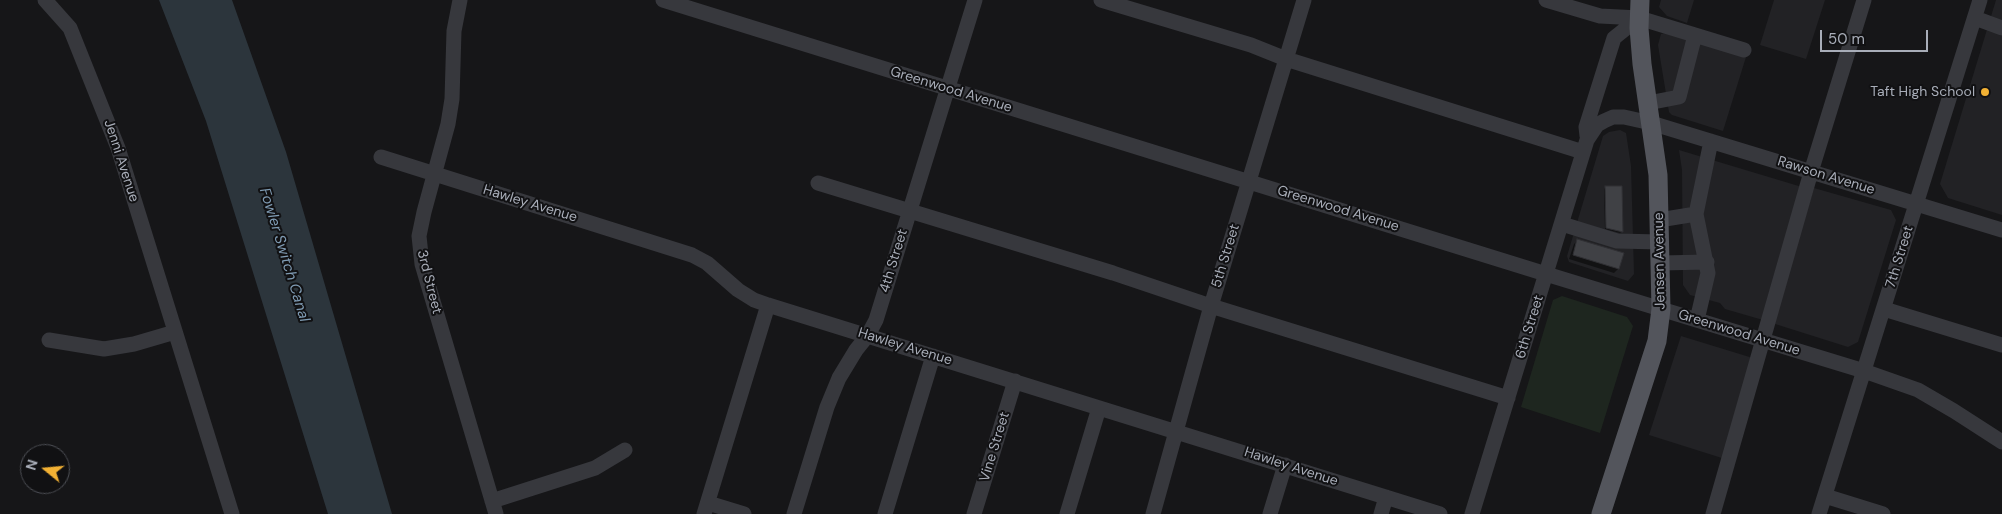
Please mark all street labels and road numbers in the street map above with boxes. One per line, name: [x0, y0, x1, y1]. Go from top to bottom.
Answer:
street label: Greenwood Avenue: [888, 63, 1014, 117]
street label: Jenni Avenue: [100, 118, 142, 204]
street label: Rawson Avenue: [1775, 153, 1877, 199]
street label: Hawley Avenue: [481, 182, 579, 226]
street label: Greenwood Avenue: [1275, 182, 1401, 236]
street label: Jensen Avenue: [1651, 212, 1669, 310]
street label: 5th Street: [1208, 222, 1244, 290]
street label: 7th Street: [1883, 224, 1917, 290]
street label: 4th Street: [876, 227, 912, 295]
street label: 3rd Street: [413, 248, 445, 316]
street label: 6th Street: [1512, 293, 1548, 361]
street label: Greenwood Avenue: [1676, 306, 1802, 360]
street label: Hawley Avenue: [856, 325, 954, 369]
street label: Vine Street: [976, 410, 1014, 484]
street label: Hawley Avenue: [1242, 444, 1340, 490]

